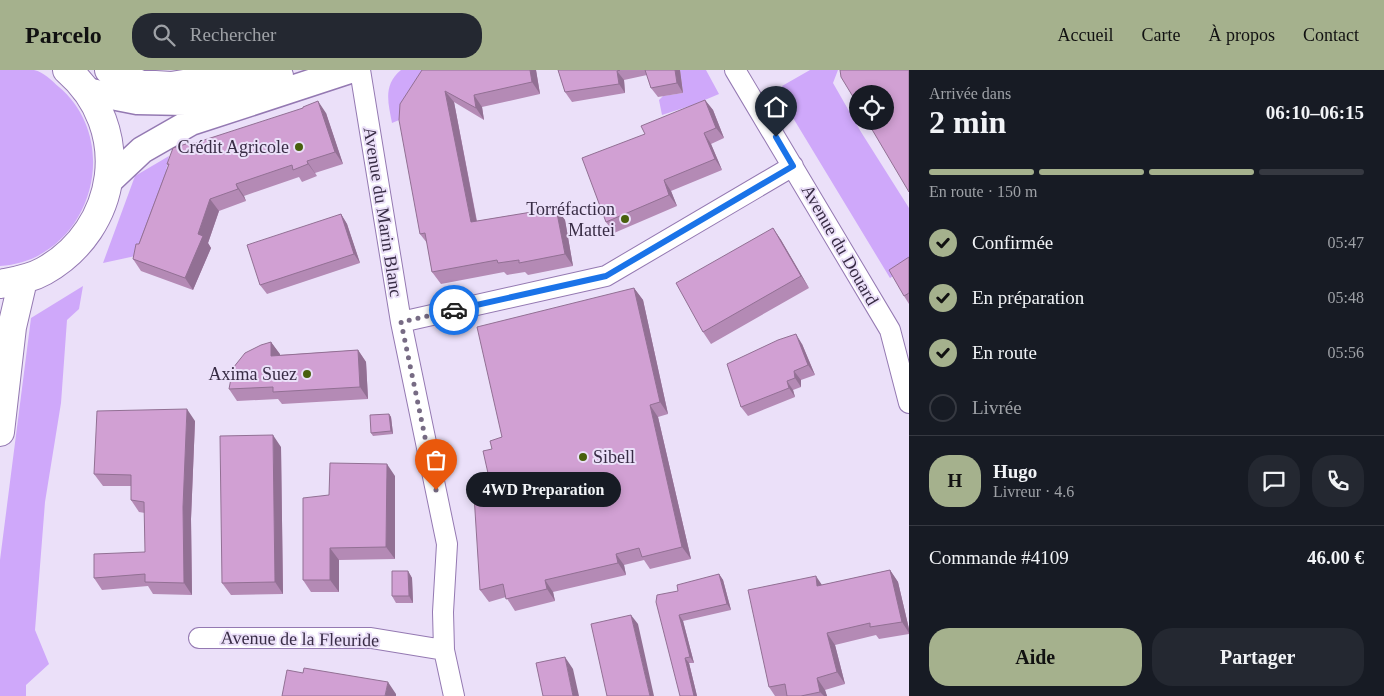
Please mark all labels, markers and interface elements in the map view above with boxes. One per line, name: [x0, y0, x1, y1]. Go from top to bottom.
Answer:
search box: [132, 13, 482, 58]
icon: search: [150, 21, 178, 49]
text: Parcelo: [25, 22, 102, 48]
text: Rechercher: [190, 24, 276, 45]
text: Accueil: [1058, 25, 1114, 45]
text: Carte: [1142, 25, 1181, 45]
text: À propos: [1209, 25, 1275, 45]
text: Contact: [1303, 25, 1359, 45]
map controls: [849, 85, 894, 130]
button: locate: [849, 85, 894, 130]
text: Arrivée dans: [929, 85, 1011, 102]
pin: [755, 86, 797, 137]
icon: home: [762, 93, 790, 121]
text: 06:10–06:15: [1266, 102, 1364, 123]
text: 2 min: [929, 104, 1006, 140]
street label: Avenue du Marin Blanc: [360, 125, 406, 299]
place label: Crédit Agricole: [178, 137, 289, 157]
marker: Crédit Agricole: [293, 141, 305, 153]
street label: Avenue du Douard: [797, 181, 883, 309]
text: En route · 150 m: [929, 183, 1037, 200]
place label: Torréfaction Mattei: [526, 199, 615, 240]
marker: Torréfaction Mattei: [619, 213, 631, 225]
icon: check: [929, 229, 957, 257]
text: Confirmée: [972, 232, 1053, 253]
text: 05:47: [1328, 234, 1364, 251]
icon: check: [929, 284, 957, 312]
courier: [429, 285, 479, 335]
text: En préparation: [972, 287, 1084, 308]
text: 05:48: [1328, 289, 1364, 306]
icon: car: [440, 296, 468, 324]
icon: check: [929, 339, 957, 367]
text: En route: [972, 342, 1037, 363]
text: 05:56: [1328, 344, 1364, 361]
place label: Axima Suez: [209, 364, 297, 384]
marker: Axima Suez: [301, 368, 313, 380]
text: Livrée: [972, 397, 1022, 418]
pin: [415, 439, 457, 490]
icon: bag: [422, 446, 450, 474]
place label: Sibell: [593, 447, 635, 467]
marker: Sibell: [577, 451, 589, 463]
button: chat: [1248, 455, 1300, 507]
button: phone: [1312, 455, 1364, 507]
text: Hugo: [993, 461, 1037, 482]
text: H: [948, 470, 962, 491]
callout: 4WD Preparation: [466, 472, 621, 508]
text: 4WD Preparation: [483, 481, 604, 498]
text: Livreur · 4.6: [993, 483, 1074, 500]
text: Commande #4109: [929, 547, 1069, 568]
text: 46.00 €: [1307, 547, 1364, 568]
street label: Avenue de la Fleuride: [221, 628, 379, 650]
button: Aide: [929, 628, 1142, 686]
button: Partager: [1152, 628, 1364, 686]

